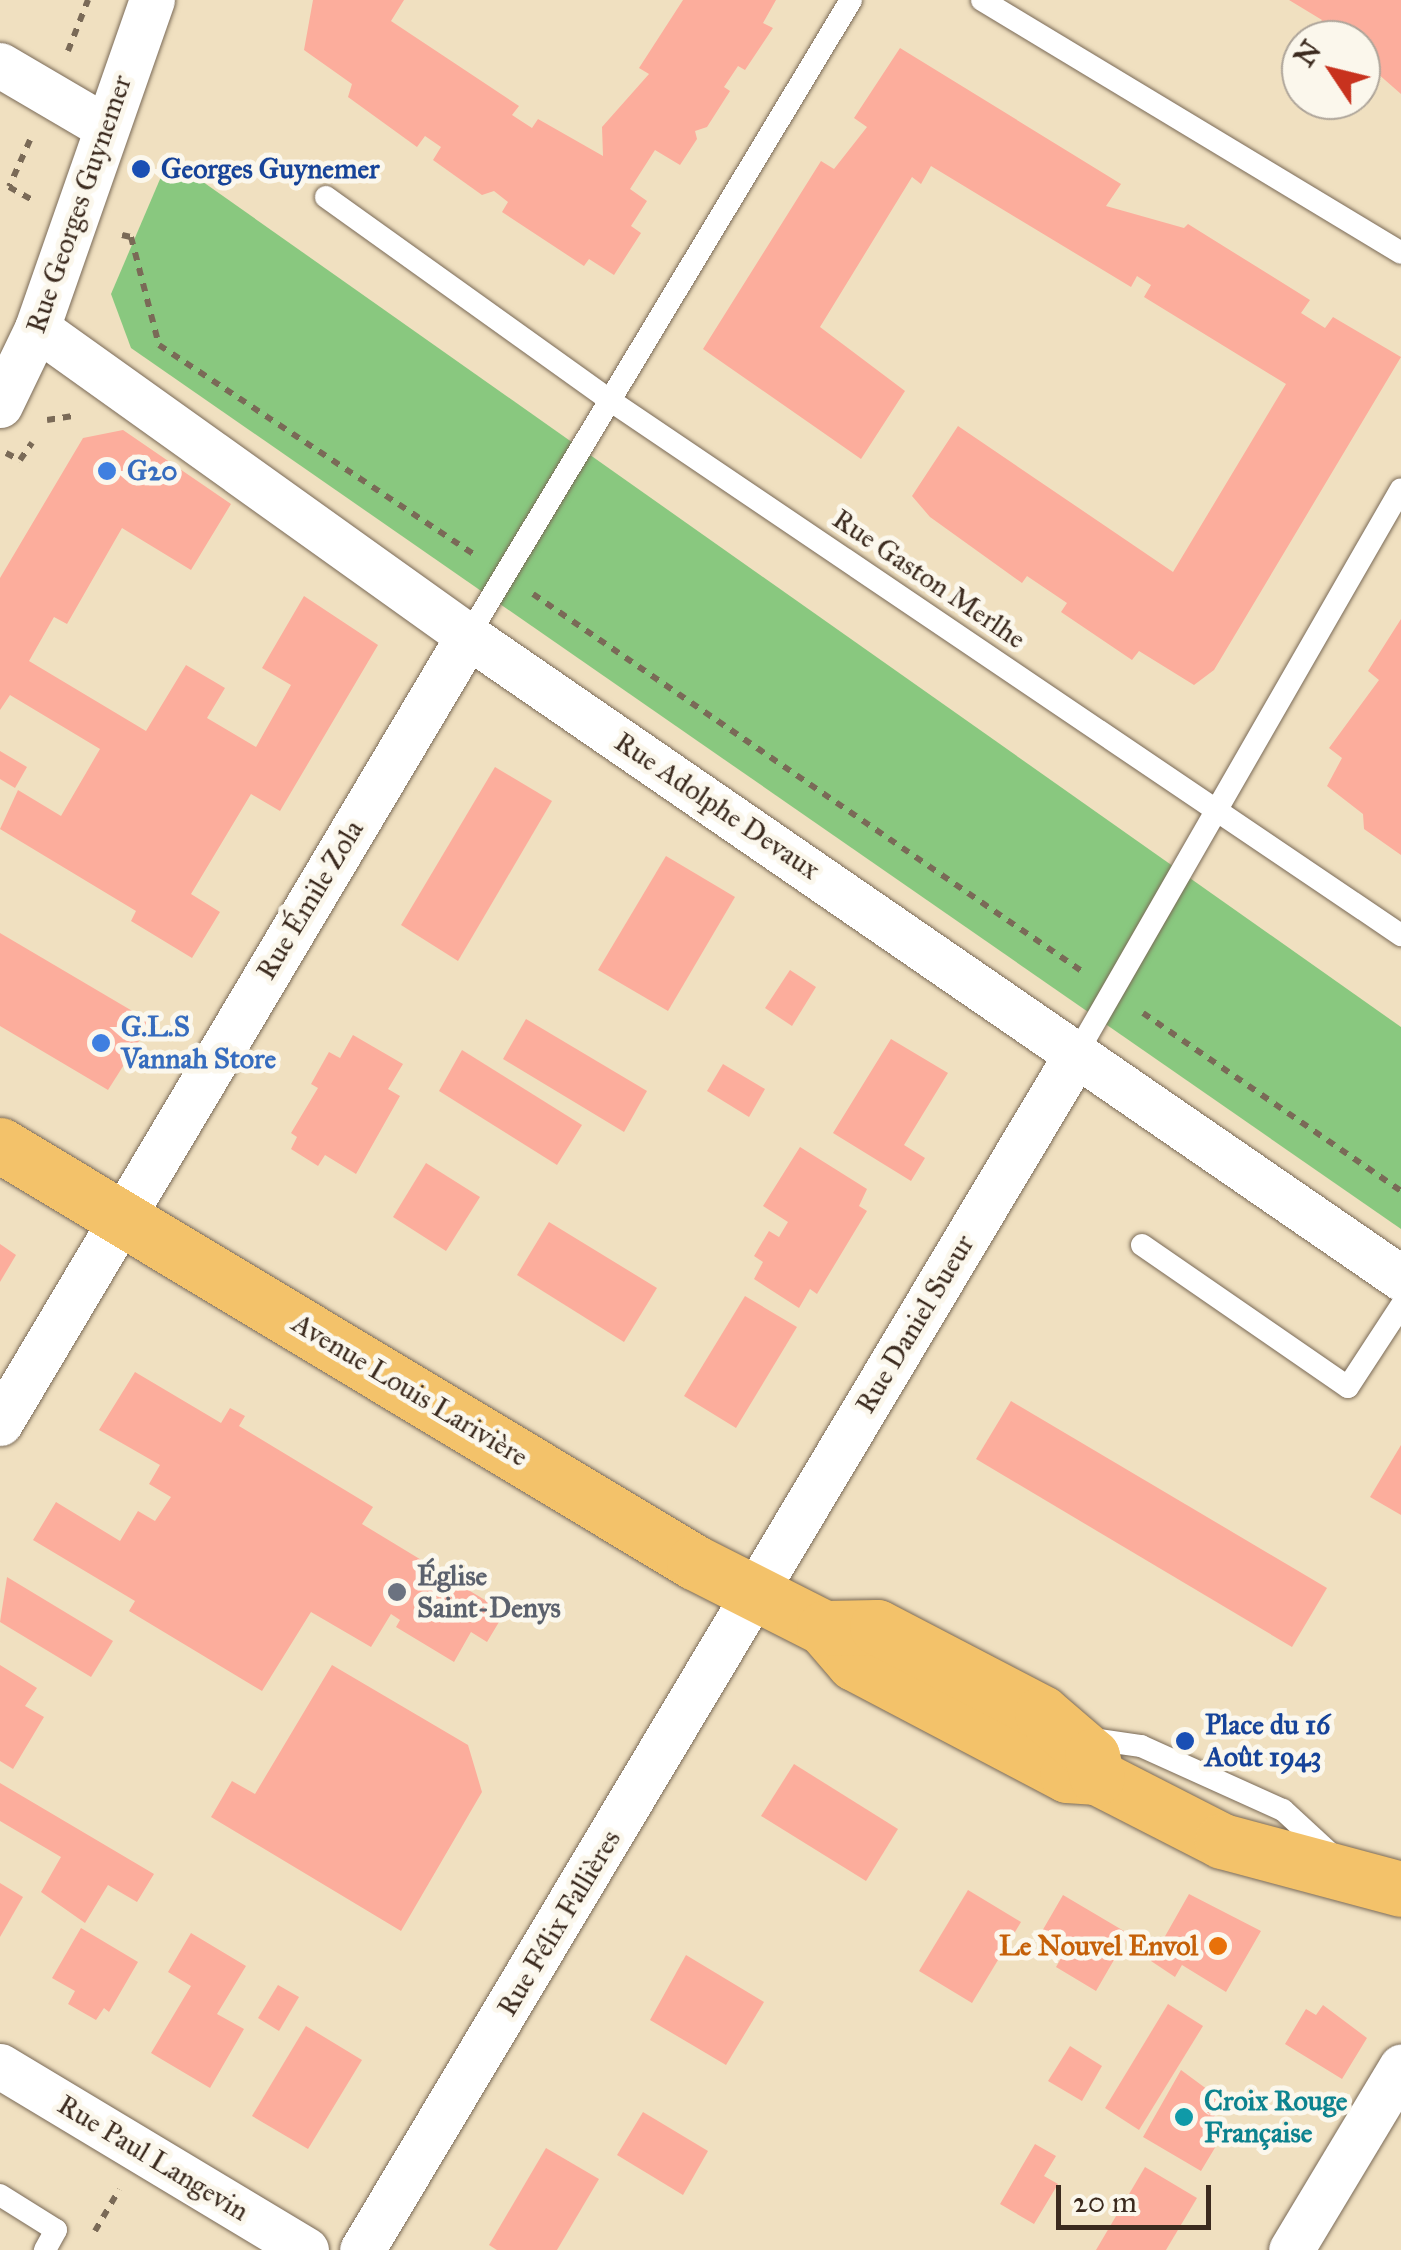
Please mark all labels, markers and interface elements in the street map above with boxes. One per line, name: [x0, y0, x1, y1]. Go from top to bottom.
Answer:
north arrow: [1281, 20, 1381, 120]
text: N: [1287, 34, 1329, 73]
street label: Rue Georges Guynemer: [19, 71, 139, 337]
place label: Georges Guynemer: [161, 152, 380, 186]
marker: Georges Guynemer: [130, 158, 152, 180]
place label: G20: [127, 454, 178, 488]
marker: G20: [96, 460, 118, 482]
street label: Rue Gaston Merlhe: [826, 502, 1032, 656]
street label: Rue Adolphe Devaux: [608, 725, 826, 887]
street label: Rue Émile Zola: [249, 814, 371, 986]
place label: G.L.S Vannah Store: [121, 1010, 276, 1076]
marker: G.L.S Vannah Store: [90, 1032, 112, 1054]
street label: Rue Daniel Sueur: [849, 1229, 981, 1419]
street label: Avenue Louis Larivière: [286, 1306, 534, 1474]
place label: Église Saint-Denys: [417, 1559, 561, 1625]
marker: Église Saint-Denys: [386, 1581, 408, 1603]
place label: Place du 16 Août 1943: [1205, 1708, 1330, 1774]
marker: Place du 16 Août 1943: [1174, 1730, 1196, 1752]
street label: Rue Félix Fallières: [490, 1824, 628, 2022]
place label: Le Nouvel Envol: [999, 1929, 1198, 1963]
marker: Le Nouvel Envol: [1207, 1935, 1229, 1957]
place label: Croix Rouge Française: [1204, 2084, 1347, 2150]
street label: Rue Paul Langevin: [52, 2088, 254, 2228]
marker: Croix Rouge Française: [1173, 2106, 1195, 2128]
scale bar: [1061, 2165, 1216, 2227]
text: 20 m: [1073, 2184, 1137, 2220]

